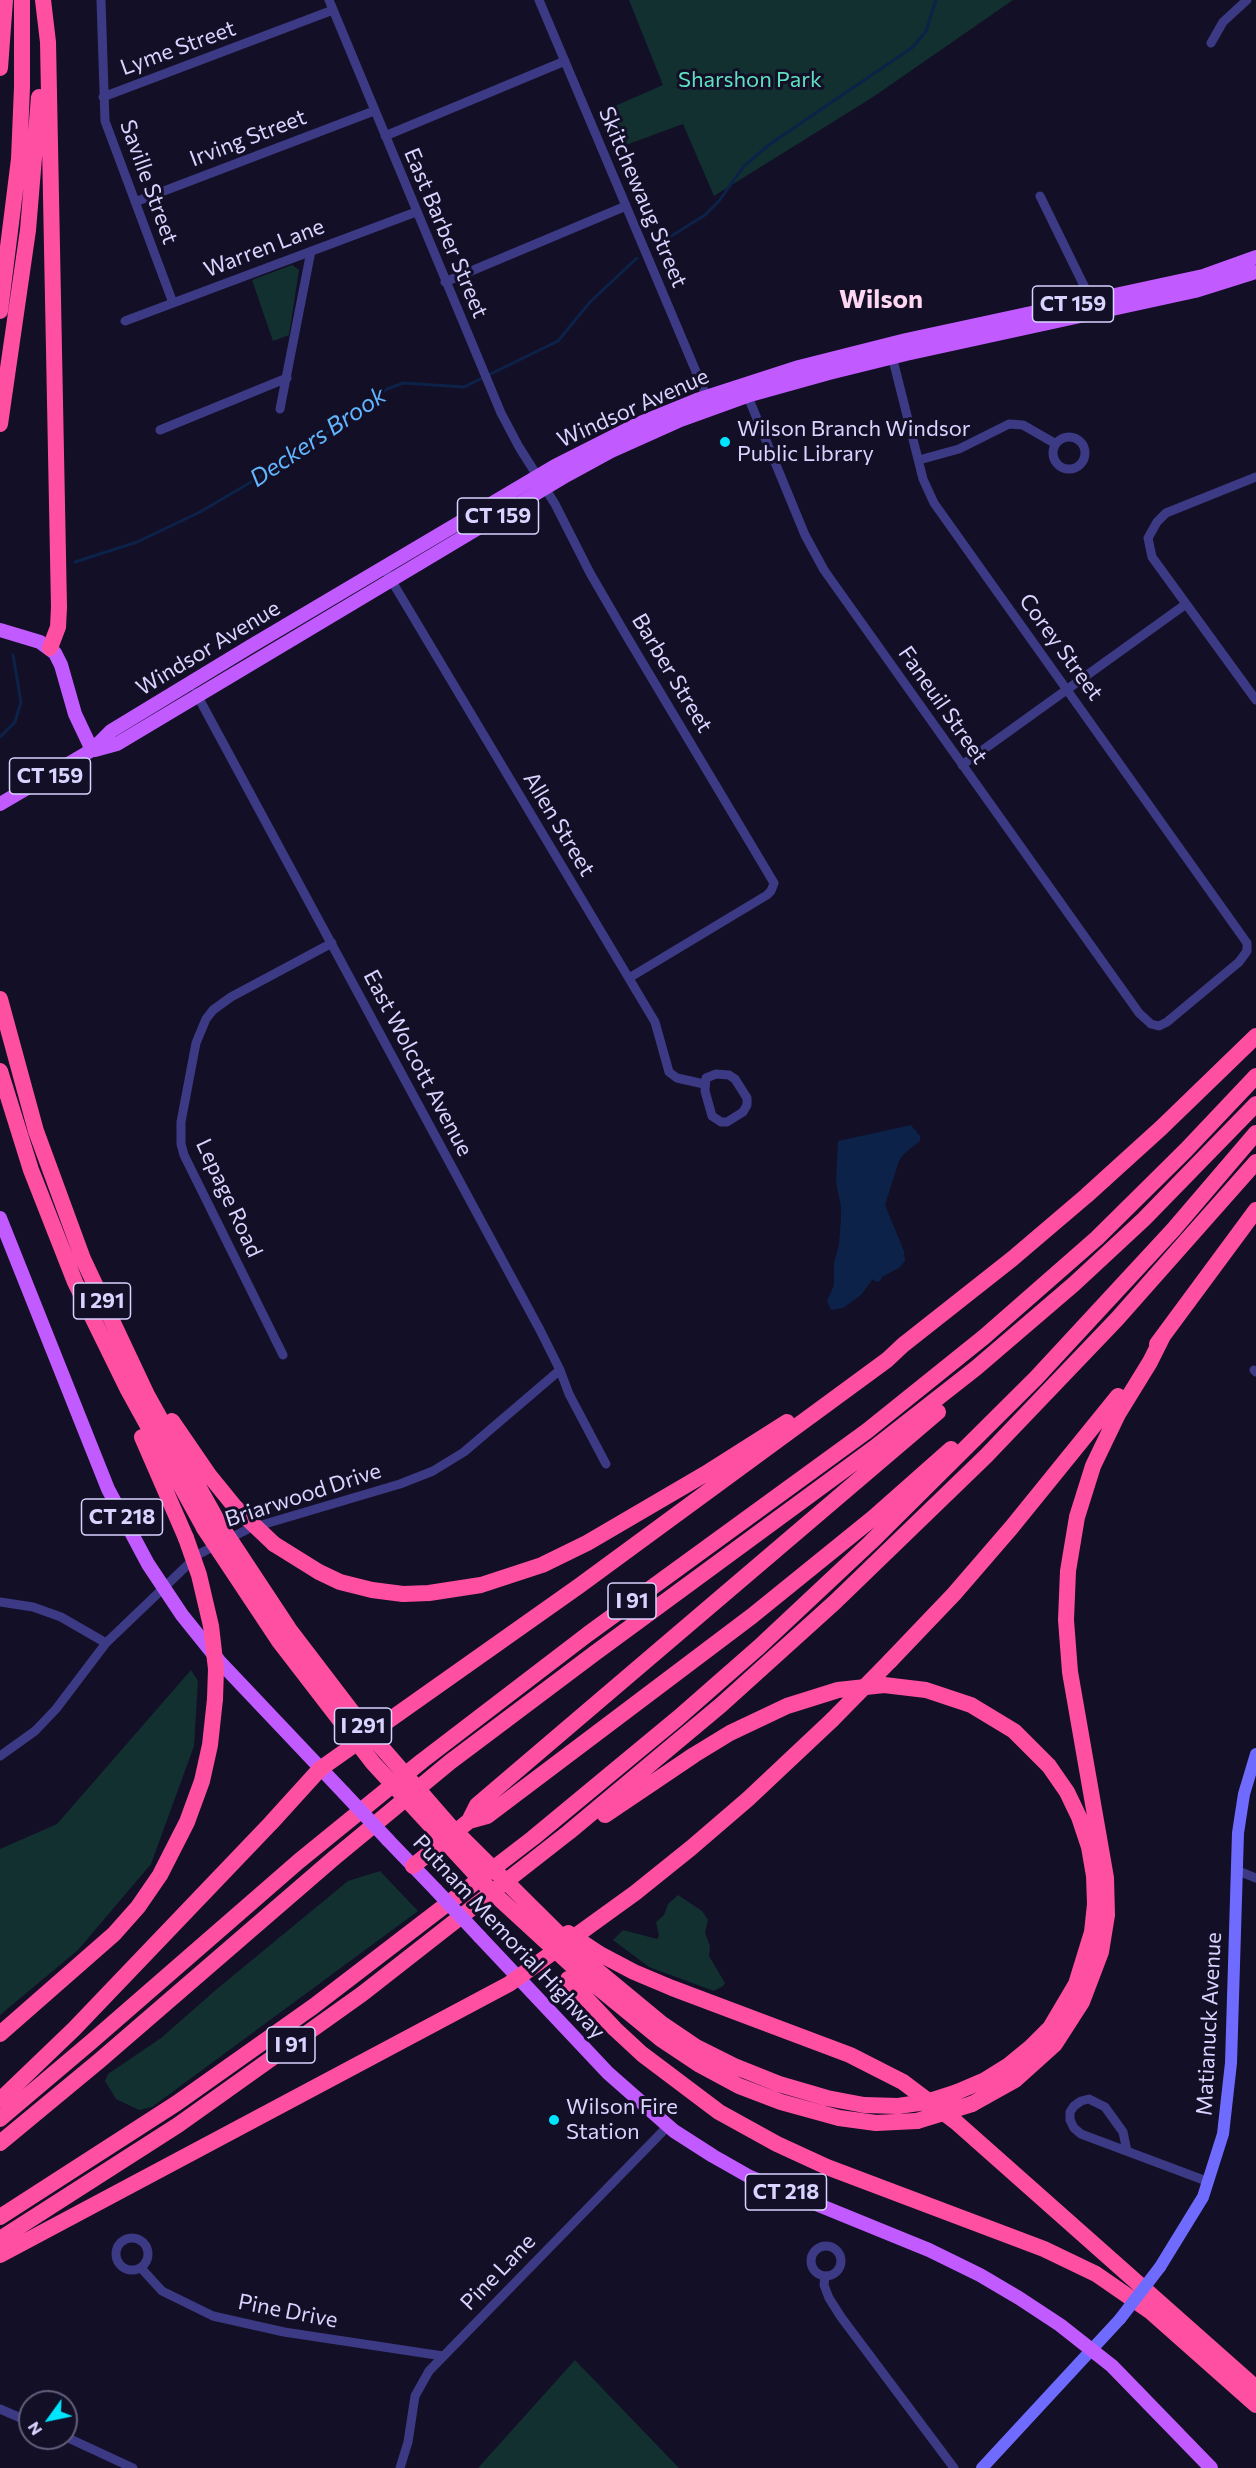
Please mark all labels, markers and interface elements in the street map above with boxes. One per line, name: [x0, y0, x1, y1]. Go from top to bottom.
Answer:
street label: Lyme Street: [117, 15, 239, 81]
park label: Sharshon Park: [678, 67, 822, 93]
street label: Skitchewaug Street: [593, 103, 693, 291]
street label: Irving Street: [186, 104, 310, 172]
street label: Saville Street: [114, 116, 184, 248]
street label: East Barber Street: [398, 144, 494, 322]
street label: Warren Lane: [200, 213, 328, 283]
district label: Wilson: [839, 283, 923, 315]
road number: CT 159: [1032, 286, 1114, 322]
street label: Windsor Avenue: [553, 363, 713, 453]
water label: Deckers Brook: [244, 381, 392, 493]
place label: Wilson Branch Windsor Public Library: [737, 416, 971, 468]
marker: Wilson Branch Windsor Public Library: [718, 435, 732, 449]
road number: CT 159: [458, 498, 538, 534]
street label: Corey Street: [1013, 588, 1109, 706]
street label: Windsor Avenue: [131, 595, 285, 701]
street label: Barber Street: [626, 609, 718, 737]
street label: Faneuil Street: [893, 641, 993, 769]
road number: CT 159: [10, 758, 90, 794]
street label: Allen Street: [518, 767, 600, 881]
street label: East Wolcott Avenue: [358, 965, 478, 1161]
street label: Lepage Road: [190, 1135, 268, 1261]
road number: I 291: [74, 1283, 130, 1319]
street label: Briarwood Drive: [222, 1457, 384, 1533]
road number: CT 218: [82, 1499, 162, 1535]
road number: I 91: [608, 1583, 656, 1619]
road number: I 291: [334, 1708, 392, 1744]
street label: Putnam Memorial Highway: [407, 1829, 611, 2045]
street label: Matianuck Avenue: [1191, 1932, 1227, 2116]
road number: I 91: [267, 2027, 315, 2063]
place label: Wilson Fire Station: [566, 2094, 678, 2146]
marker: Wilson Fire Station: [547, 2113, 561, 2127]
road number: CT 218: [746, 2174, 826, 2210]
street label: Pine Lane: [455, 2228, 541, 2316]
street label: Pine Drive: [236, 2288, 340, 2334]
north arrow: [18, 2390, 78, 2450]
text: N: [23, 2419, 45, 2439]

